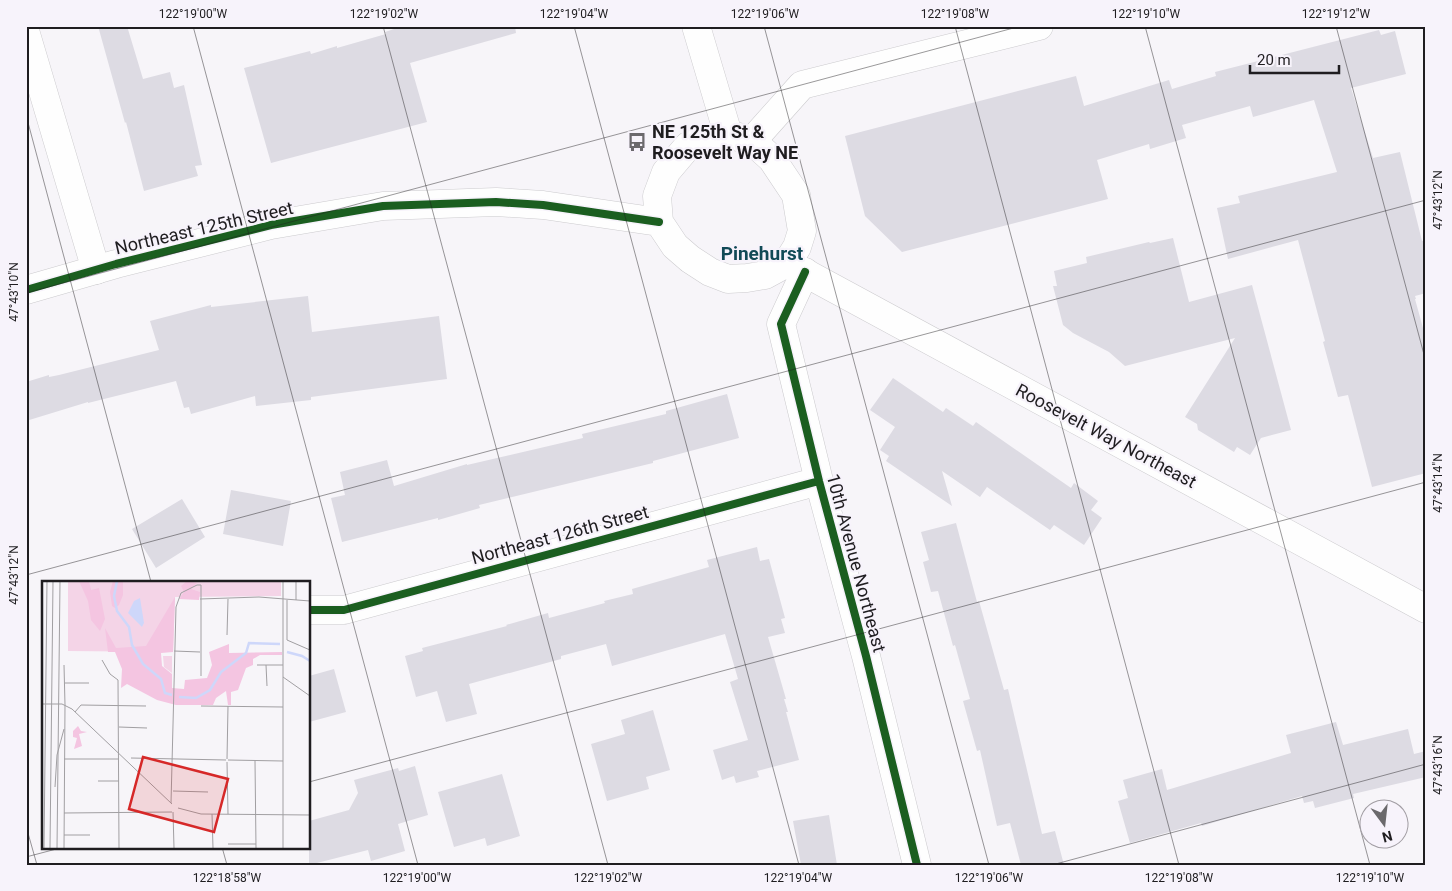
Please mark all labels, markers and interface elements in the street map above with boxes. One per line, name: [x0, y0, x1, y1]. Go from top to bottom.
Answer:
text: 122°19'00"W: [159, 7, 227, 21]
text: 122°19'02"W: [350, 7, 418, 21]
text: 122°19'04"W: [540, 7, 608, 21]
text: 122°19'06"W: [731, 7, 799, 21]
text: 122°19'08"W: [921, 7, 989, 21]
text: 122°19'10"W: [1112, 7, 1180, 21]
text: 122°19'12"W: [1302, 7, 1370, 21]
scale bar: [1250, 42, 1338, 74]
text: 20 m: [1257, 51, 1291, 69]
place label: NE 125th St & Roosevelt Way NE: [652, 121, 798, 163]
bus stop icon: NE 125th St & Roosevelt Way NE: [626, 131, 648, 153]
text: 47°43'12"N: [1431, 170, 1445, 230]
street label: Northeast 125th Street: [113, 197, 295, 258]
district label: Pinehurst: [721, 242, 804, 265]
text: 47°43'10"N: [7, 262, 21, 322]
street label: Roosevelt Way Northeast: [1012, 379, 1200, 492]
text: 47°43'14"N: [1431, 453, 1445, 513]
street label: 10th Avenue Northeast: [823, 471, 890, 654]
street label: Northeast 126th Street: [469, 501, 651, 568]
text: 47°43'12"N: [7, 545, 21, 605]
inset map: [42, 581, 310, 848]
text: 47°43'16"N: [1431, 735, 1445, 795]
north arrow: [1360, 798, 1410, 848]
text: N: [1381, 828, 1394, 846]
text: 122°18'58"W: [193, 871, 261, 885]
text: 122°19'00"W: [383, 871, 451, 885]
text: 122°19'02"W: [574, 871, 642, 885]
text: 122°19'04"W: [764, 871, 832, 885]
text: 122°19'06"W: [955, 871, 1023, 885]
text: 122°19'08"W: [1145, 871, 1213, 885]
text: 122°19'10"W: [1336, 871, 1404, 885]

